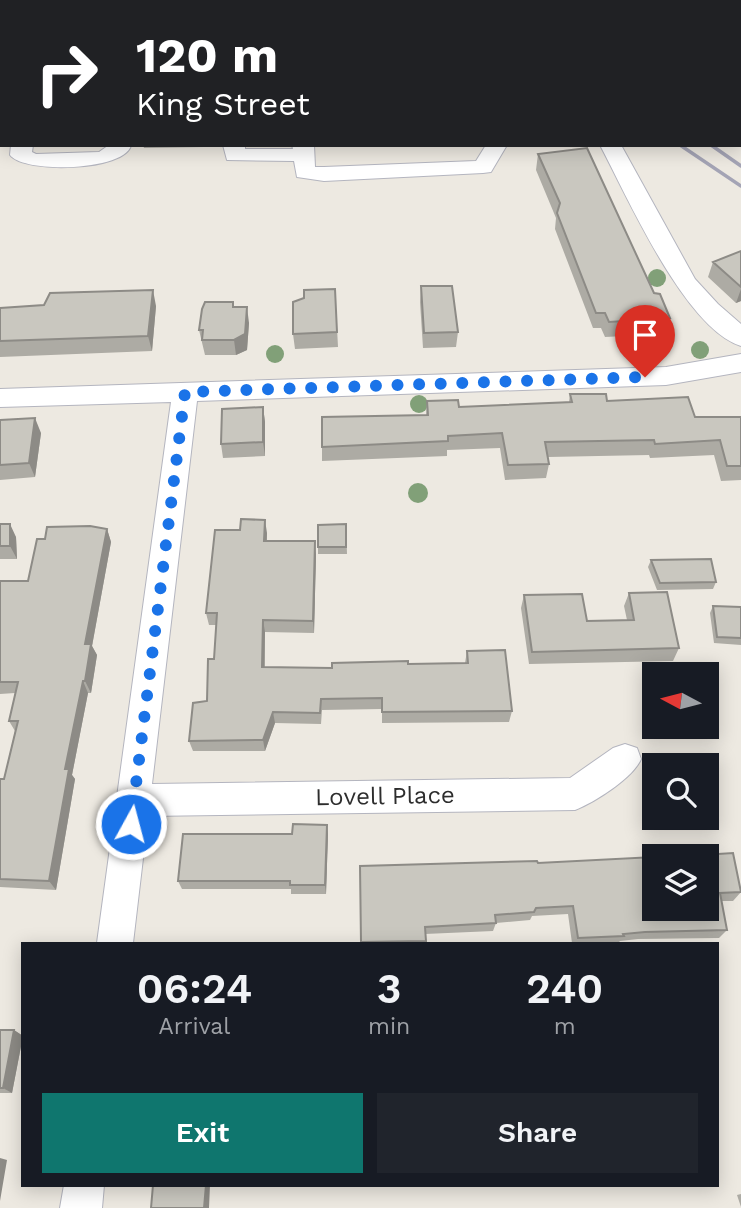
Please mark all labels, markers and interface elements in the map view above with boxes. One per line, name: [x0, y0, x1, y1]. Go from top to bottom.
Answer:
text: 120 m: [136, 26, 278, 84]
icon: right: [21, 28, 112, 119]
text: King Street: [136, 85, 310, 123]
pin: [615, 305, 675, 377]
icon: arrive: [626, 316, 664, 354]
north arrow: [642, 662, 719, 738]
map controls: [642, 662, 719, 921]
button: search: [642, 753, 719, 830]
street label: Lovell Place: [315, 781, 455, 811]
position arrow: [94, 787, 168, 861]
button: layers: [642, 844, 719, 921]
text: 06:24: [137, 964, 252, 1013]
text: 3: [377, 964, 402, 1013]
text: 240: [526, 964, 603, 1013]
text: Arrival: [159, 1013, 230, 1040]
text: min: [368, 1013, 410, 1040]
text: m: [554, 1013, 576, 1040]
button: Exit: [42, 1093, 363, 1173]
button: Share: [377, 1093, 698, 1173]

